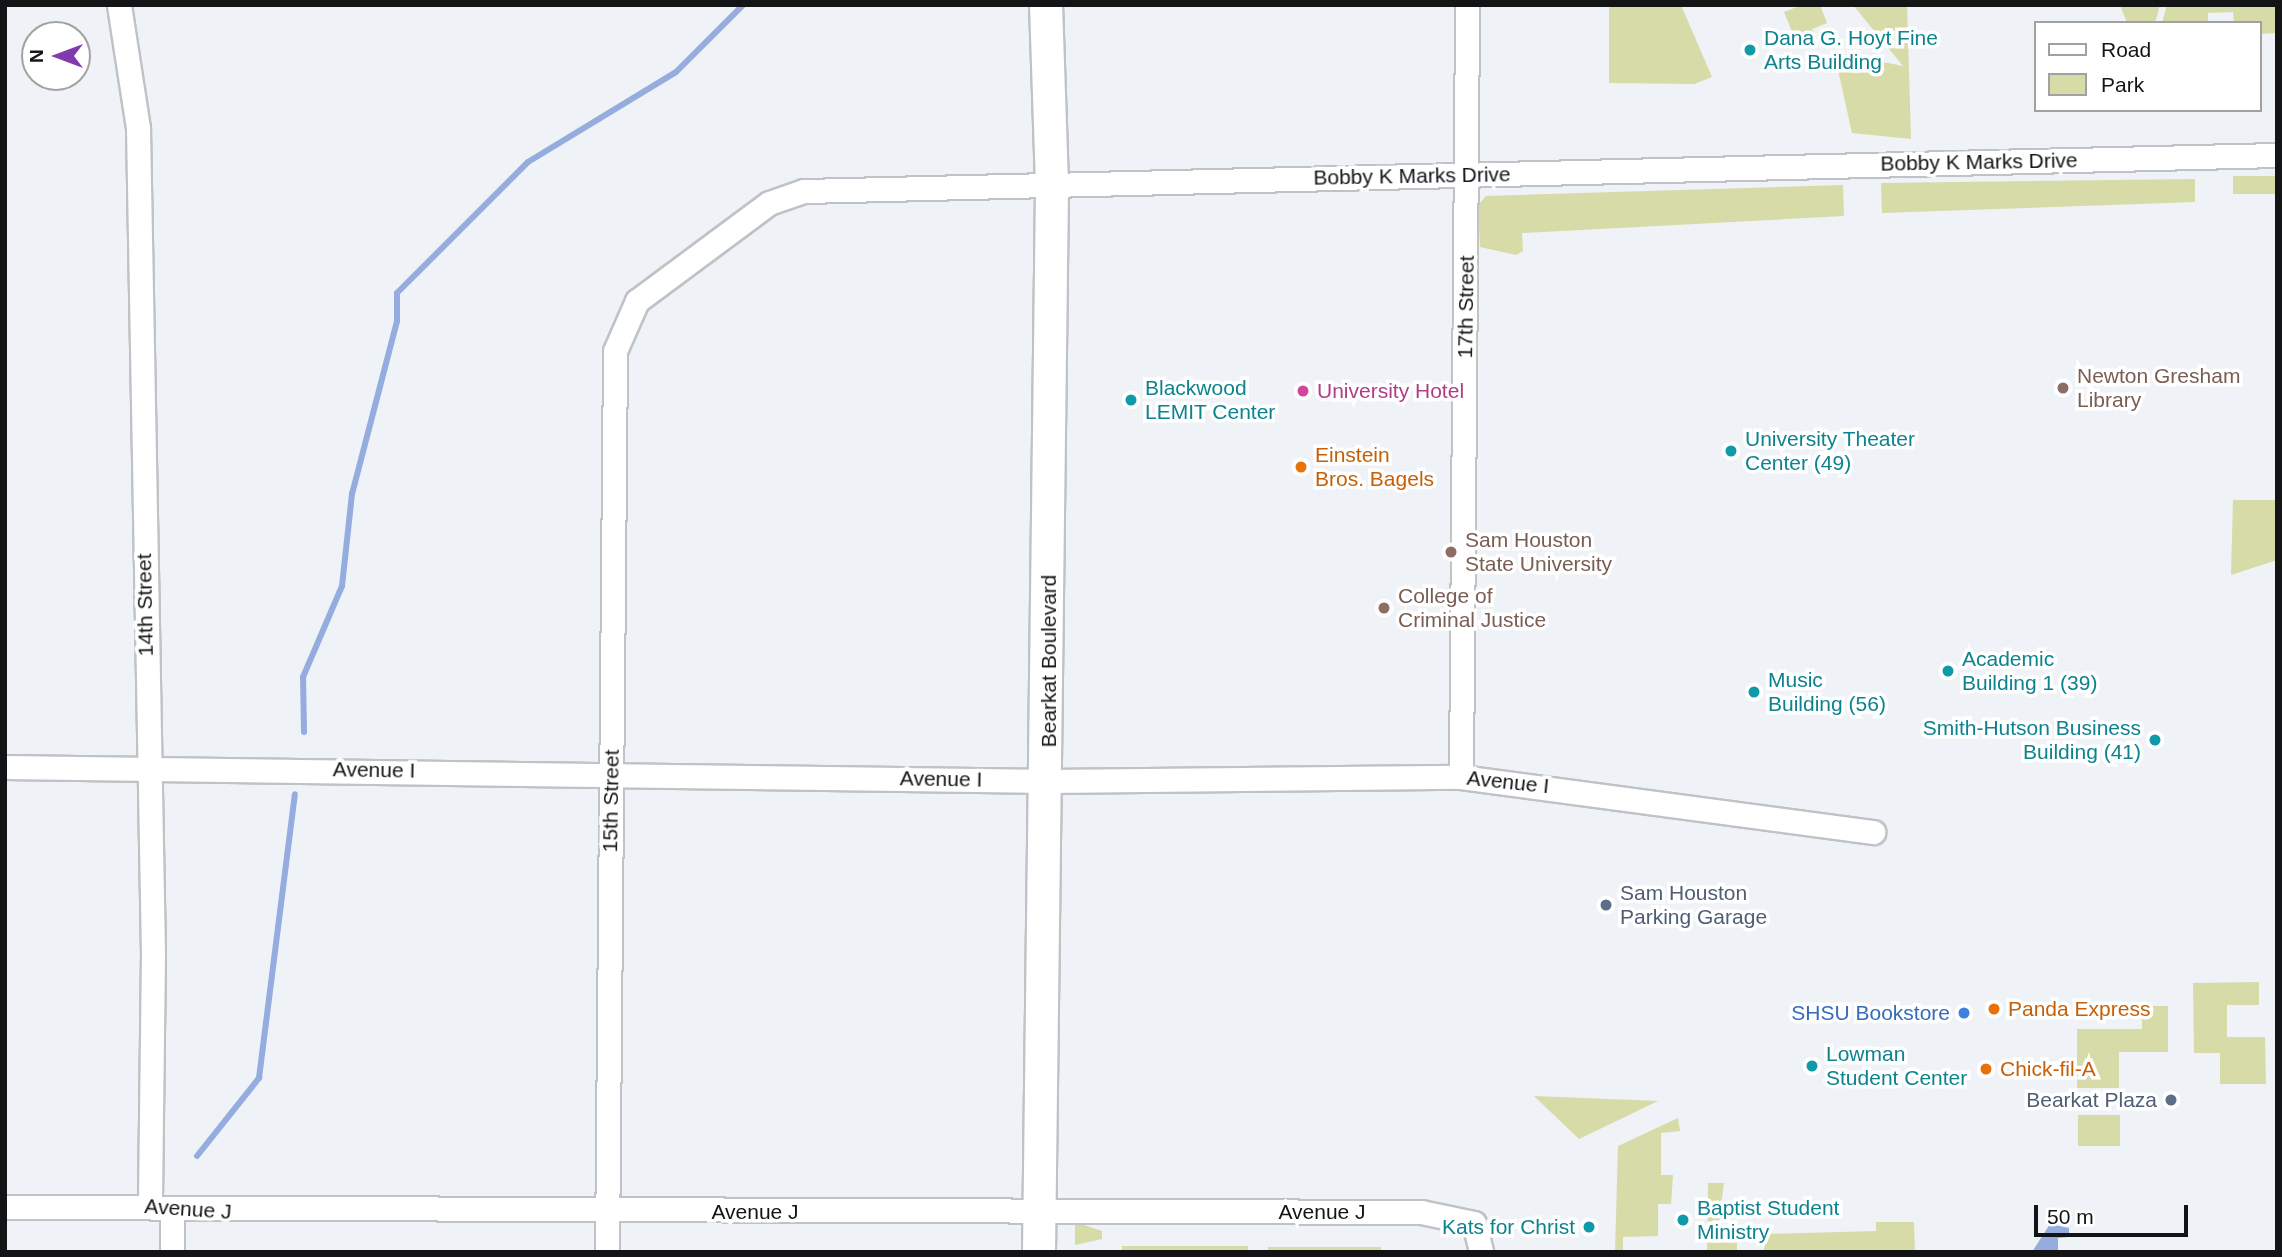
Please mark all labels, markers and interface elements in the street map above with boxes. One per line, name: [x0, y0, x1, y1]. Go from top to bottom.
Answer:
north arrow: [21, 21, 91, 91]
legend: [2034, 21, 2261, 112]
place label: Dana G. Hoyt Fine Arts Building: [1764, 25, 1938, 75]
text: Road: [2101, 38, 2151, 61]
marker: Dana G. Hoyt Fine Arts Building: [1742, 42, 1758, 58]
text: N: [26, 49, 47, 63]
text: Park: [2101, 73, 2144, 96]
street label: Bobby K Marks Drive: [1880, 148, 2078, 176]
street label: Bobby K Marks Drive: [1313, 162, 1511, 190]
street label: 17th Street: [1453, 255, 1479, 359]
place label: Newton Gresham Library: [2077, 363, 2240, 413]
place label: Blackwood LEMIT Center: [1145, 375, 1276, 425]
place label: University Hotel: [1317, 378, 1464, 404]
marker: Newton Gresham Library: [2055, 380, 2071, 396]
marker: University Hotel: [1295, 383, 1311, 399]
marker: Blackwood LEMIT Center: [1123, 392, 1139, 408]
place label: University Theater Center (49): [1745, 426, 1915, 476]
place label: Einstein Bros. Bagels: [1315, 442, 1434, 492]
marker: University Theater Center (49): [1723, 443, 1739, 459]
marker: Einstein Bros. Bagels: [1293, 459, 1309, 475]
place label: Sam Houston State University: [1465, 527, 1612, 577]
marker: Sam Houston State University: [1443, 544, 1459, 560]
street label: 14th Street: [132, 553, 158, 657]
street label: Bearkat Boulevard: [1036, 575, 1062, 747]
place label: College of Criminal Justice: [1398, 583, 1546, 633]
marker: College of Criminal Justice: [1376, 600, 1392, 616]
place label: Academic Building 1 (39): [1962, 646, 2097, 696]
marker: Academic Building 1 (39): [1940, 663, 1956, 679]
place label: Music Building (56): [1768, 667, 1886, 717]
marker: Music Building (56): [1746, 684, 1762, 700]
place label: Smith-Hutson Business Building (41): [1923, 715, 2141, 765]
marker: Smith-Hutson Business Building (41): [2147, 732, 2163, 748]
street label: 15th Street: [598, 749, 624, 853]
street label: Avenue I: [333, 757, 415, 783]
street label: Avenue I: [1466, 765, 1550, 799]
street label: Avenue I: [900, 766, 982, 792]
place label: Sam Houston Parking Garage: [1620, 880, 1767, 930]
marker: Sam Houston Parking Garage: [1598, 897, 1614, 913]
place label: Panda Express: [2008, 996, 2150, 1022]
place label: SHSU Bookstore: [1791, 1000, 1950, 1026]
marker: Panda Express: [1986, 1001, 2002, 1017]
marker: SHSU Bookstore: [1956, 1005, 1972, 1021]
place label: Lowman Student Center: [1826, 1041, 1967, 1091]
place label: Chick-fil-A: [2000, 1056, 2096, 1082]
marker: Lowman Student Center: [1804, 1058, 1820, 1074]
marker: Chick-fil-A: [1978, 1061, 1994, 1077]
place label: Bearkat Plaza: [2026, 1087, 2157, 1113]
marker: Bearkat Plaza: [2163, 1092, 2179, 1108]
scale bar: [2037, 1190, 2191, 1234]
street label: Avenue J: [144, 1193, 232, 1225]
place label: Baptist Student Ministry: [1697, 1195, 1839, 1245]
street label: Avenue J: [711, 1199, 799, 1225]
street label: Avenue J: [1278, 1199, 1366, 1225]
text: 50 m: [2047, 1205, 2094, 1228]
marker: Baptist Student Ministry: [1675, 1212, 1691, 1228]
place label: Kats for Christ: [1442, 1214, 1575, 1240]
marker: Kats for Christ: [1581, 1219, 1597, 1235]

